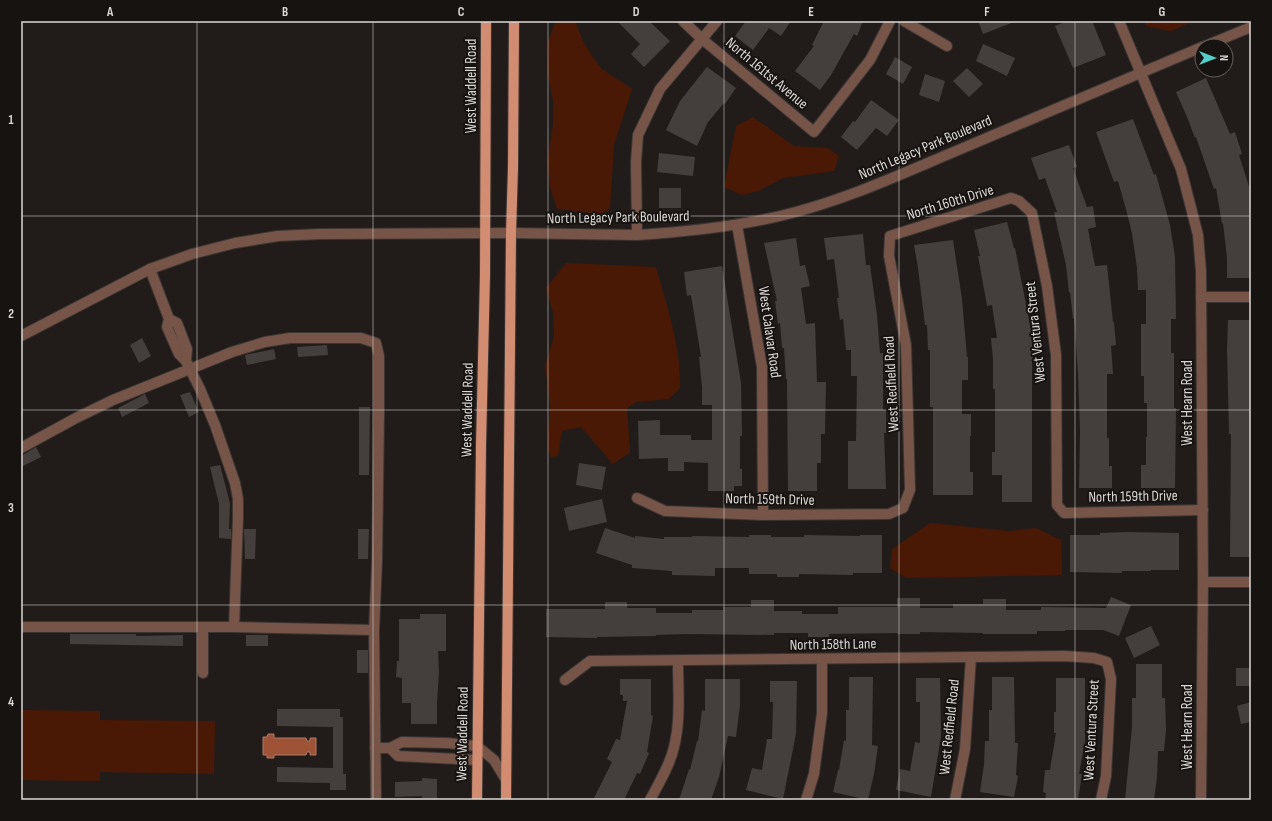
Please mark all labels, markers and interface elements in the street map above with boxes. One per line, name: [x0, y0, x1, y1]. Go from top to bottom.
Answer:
text: A: [106, 4, 114, 20]
text: B: [282, 4, 288, 20]
text: C: [458, 4, 465, 20]
text: D: [633, 4, 640, 20]
text: E: [808, 4, 814, 20]
text: F: [984, 4, 990, 20]
text: G: [1159, 4, 1166, 20]
street label: North 161tst Avenue: [721, 33, 812, 114]
north arrow: [1194, 38, 1234, 78]
street label: West Waddell Road: [462, 39, 481, 133]
text: N: [1217, 55, 1230, 61]
street label: North Legacy Park Boulevard: [856, 111, 995, 184]
text: 1: [8, 112, 14, 128]
street label: North 160th Drive: [904, 180, 996, 225]
street label: North Legacy Park Boulevard: [547, 207, 690, 228]
street label: West Ventura Street: [1021, 280, 1050, 383]
street label: West Calavar Road: [754, 285, 785, 379]
text: 2: [8, 306, 14, 322]
street label: West Redfield Road: [880, 336, 903, 432]
street label: West Hearn Road: [1178, 360, 1197, 446]
street label: West Waddell Road: [457, 363, 478, 457]
street label: North 159th Drive: [1088, 486, 1178, 507]
street label: North 159th Drive: [725, 489, 815, 510]
text: 3: [8, 500, 14, 516]
street label: North 158th Lane: [789, 634, 877, 655]
street label: West Redfield Road: [935, 678, 964, 776]
street label: West Ventura Street: [1079, 678, 1104, 781]
street label: West Hearn Road: [1178, 684, 1197, 770]
street label: West Waddell Road: [452, 687, 473, 781]
text: 4: [8, 694, 14, 710]

